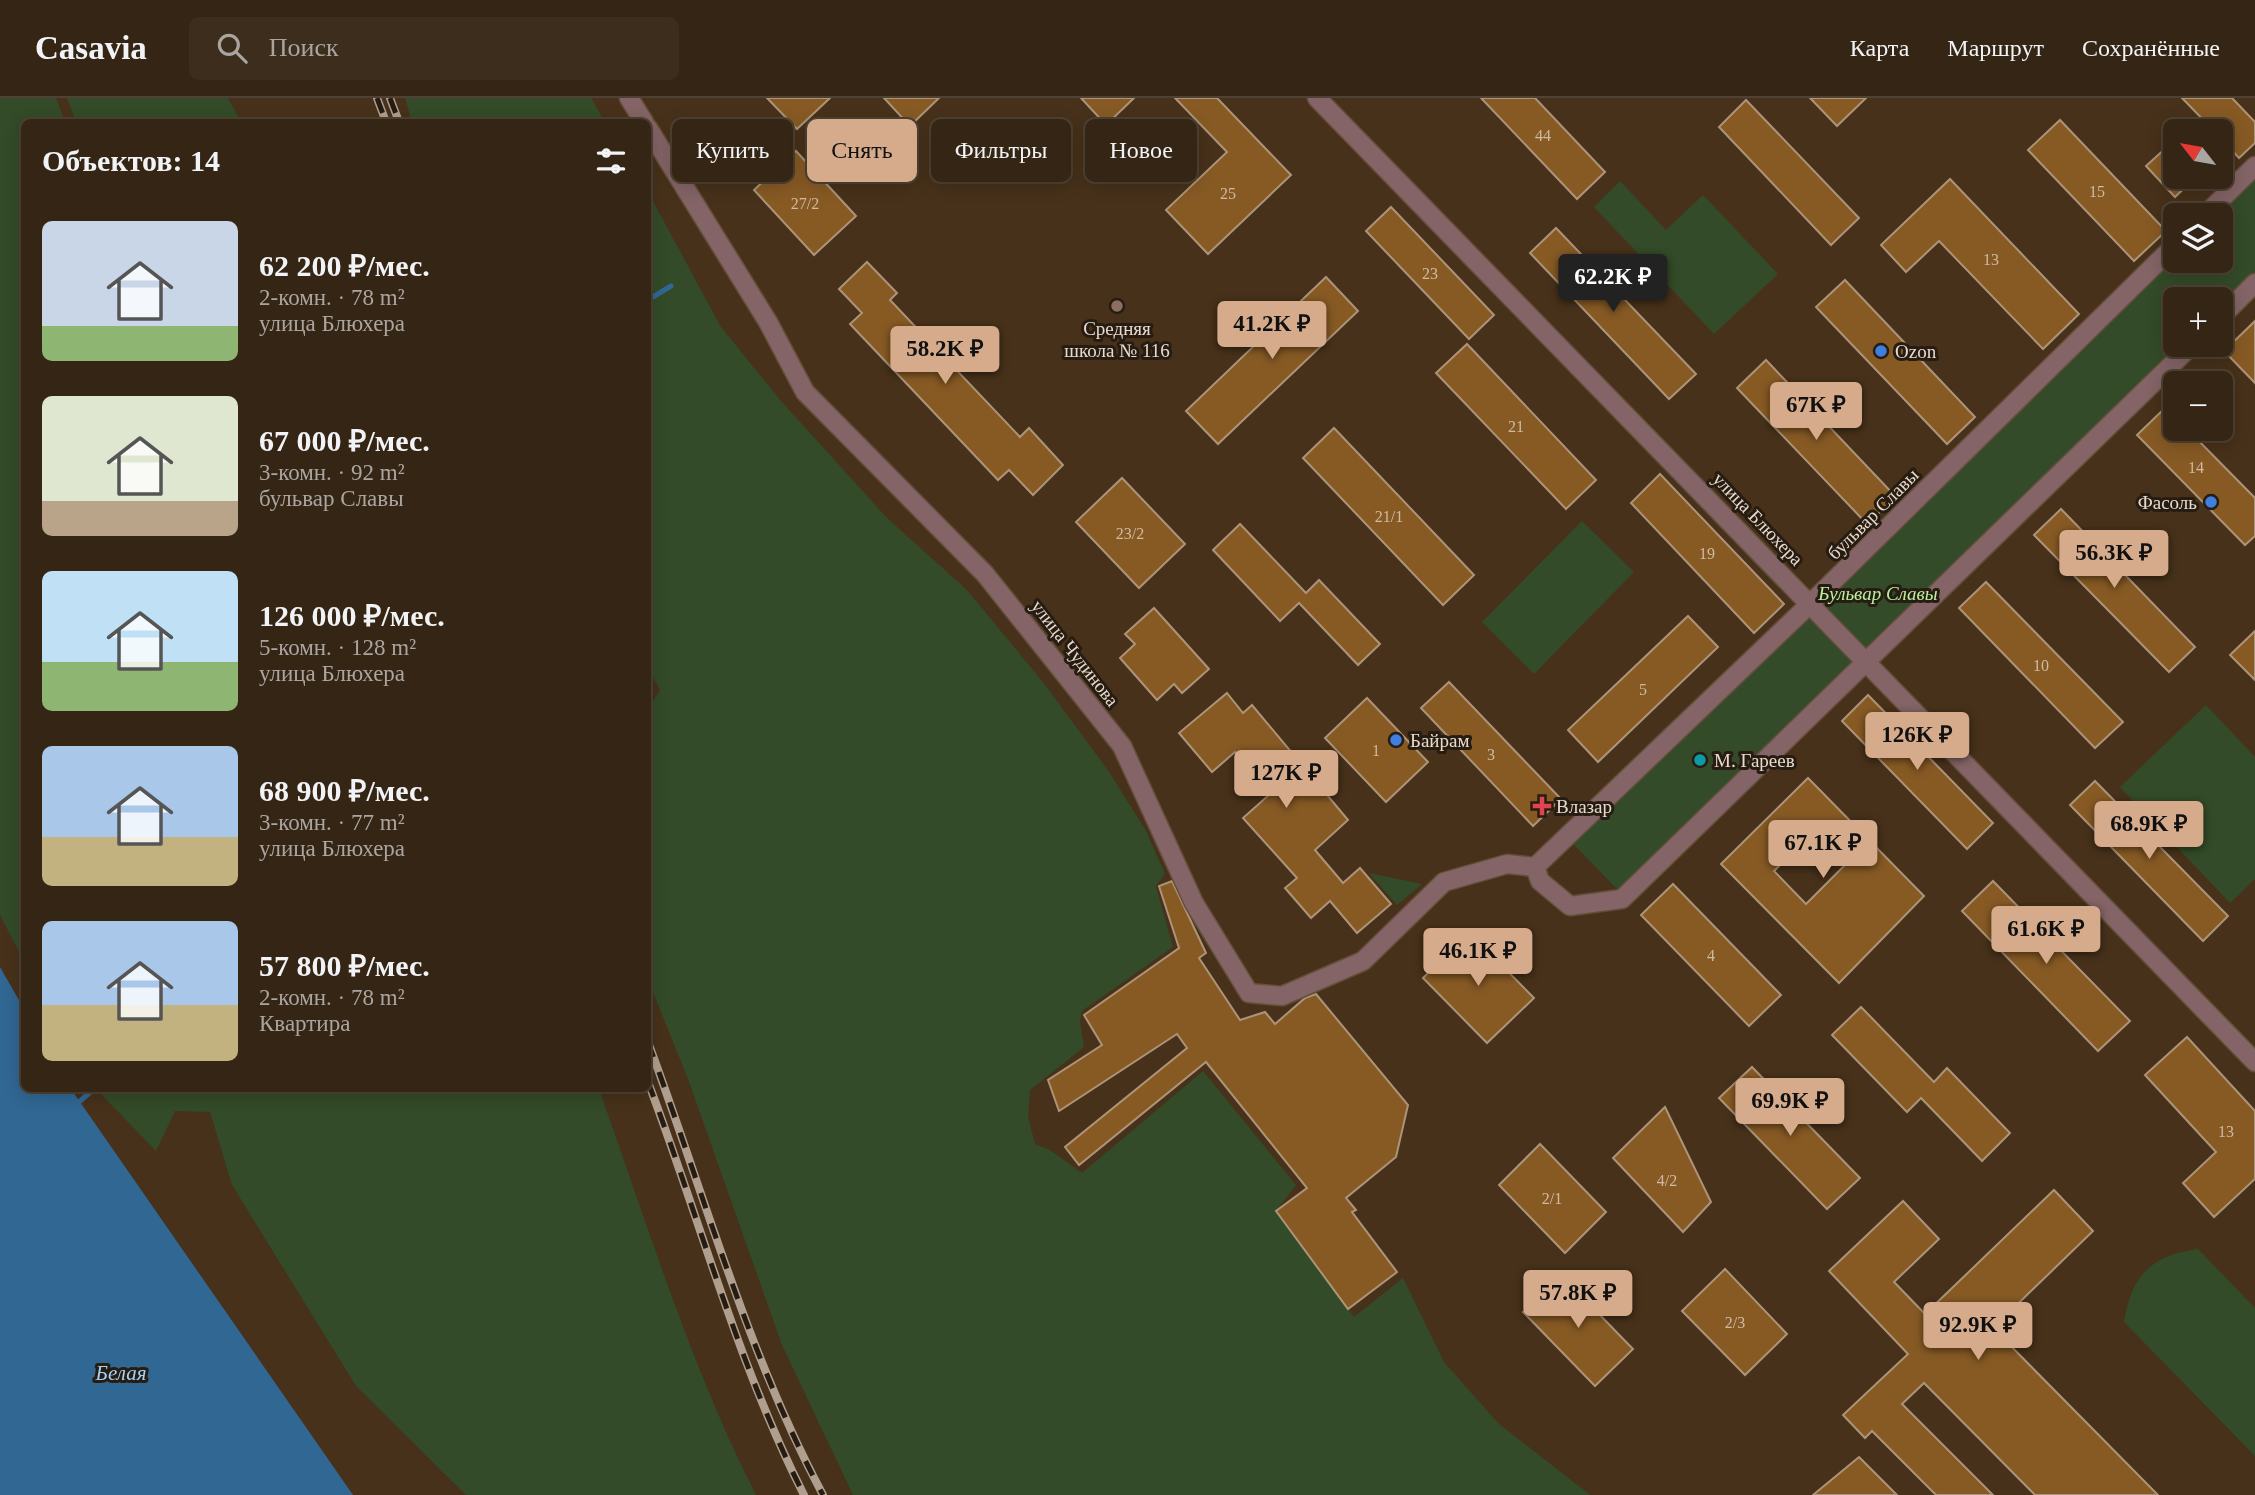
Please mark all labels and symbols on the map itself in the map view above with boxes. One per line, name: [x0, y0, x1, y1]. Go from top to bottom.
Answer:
north arrow: [2163, 119, 2233, 189]
house number: 44: [1535, 127, 1551, 144]
house number: 15: [2089, 183, 2105, 200]
house number: 25: [1220, 185, 1236, 202]
house number: 27/2: [791, 195, 819, 212]
house number: 13: [1983, 251, 1999, 268]
pin: 62.2K ₽: [1548, 254, 1678, 314]
house number: 23: [1422, 265, 1438, 282]
marker: Средняя школа № 116: [1109, 298, 1125, 314]
pin: 41.2K ₽: [1207, 302, 1337, 361]
place label: Средняя школа № 116: [1064, 318, 1170, 361]
pin: 58.2K ₽: [880, 327, 1010, 386]
place label: Ozon: [1895, 341, 1937, 362]
marker: Ozon: [1873, 343, 1889, 359]
pin: 67K ₽: [1767, 382, 1865, 442]
house number: 21: [1508, 418, 1524, 435]
house number: 14: [2188, 459, 2204, 476]
street label: бульвар Славы: [1823, 464, 1923, 564]
street label: улица Блюхера: [1709, 468, 1808, 570]
place label: Фасоль: [2138, 492, 2197, 513]
marker: Фасоль: [2203, 494, 2219, 510]
house number: 21/1: [1375, 508, 1403, 525]
house number: 23/2: [1116, 525, 1144, 542]
pin: 56.3K ₽: [2049, 531, 2179, 590]
house number: 19: [1699, 545, 1715, 562]
park label: Бульвар Славы: [1817, 583, 1938, 604]
street label: улица Чудинова: [1027, 596, 1123, 711]
house number: 10: [2033, 657, 2049, 674]
house number: 5: [1639, 681, 1647, 698]
pin: 126K ₽: [1860, 712, 1974, 772]
place label: Байрам: [1410, 730, 1469, 751]
marker: Байрам: [1388, 732, 1404, 748]
house number: 1: [1372, 742, 1380, 759]
house number: 3: [1487, 746, 1495, 763]
pin: 127K ₽: [1229, 750, 1343, 810]
place label: М. Гареев: [1714, 750, 1795, 771]
marker: М. Гареев: [1692, 752, 1708, 768]
place label: Влазар: [1556, 796, 1612, 817]
marker: Влазар: [1534, 798, 1550, 814]
pin: 68.9K ₽: [2084, 802, 2214, 861]
pin: 67.1K ₽: [1758, 820, 1888, 880]
pin: 61.6K ₽: [1981, 906, 2111, 966]
pin: 46.1K ₽: [1413, 928, 1543, 988]
house number: 4: [1707, 947, 1715, 964]
pin: 69.9K ₽: [1725, 1079, 1855, 1138]
house number: 13: [2218, 1123, 2234, 1140]
house number: 4/2: [1657, 1172, 1677, 1189]
house number: 2/1: [1542, 1190, 1562, 1207]
pin: 57.8K ₽: [1513, 1270, 1643, 1330]
pin: 92.9K ₽: [1913, 1302, 2043, 1362]
house number: 2/3: [1725, 1314, 1745, 1331]
water label: Белая: [95, 1361, 146, 1385]

